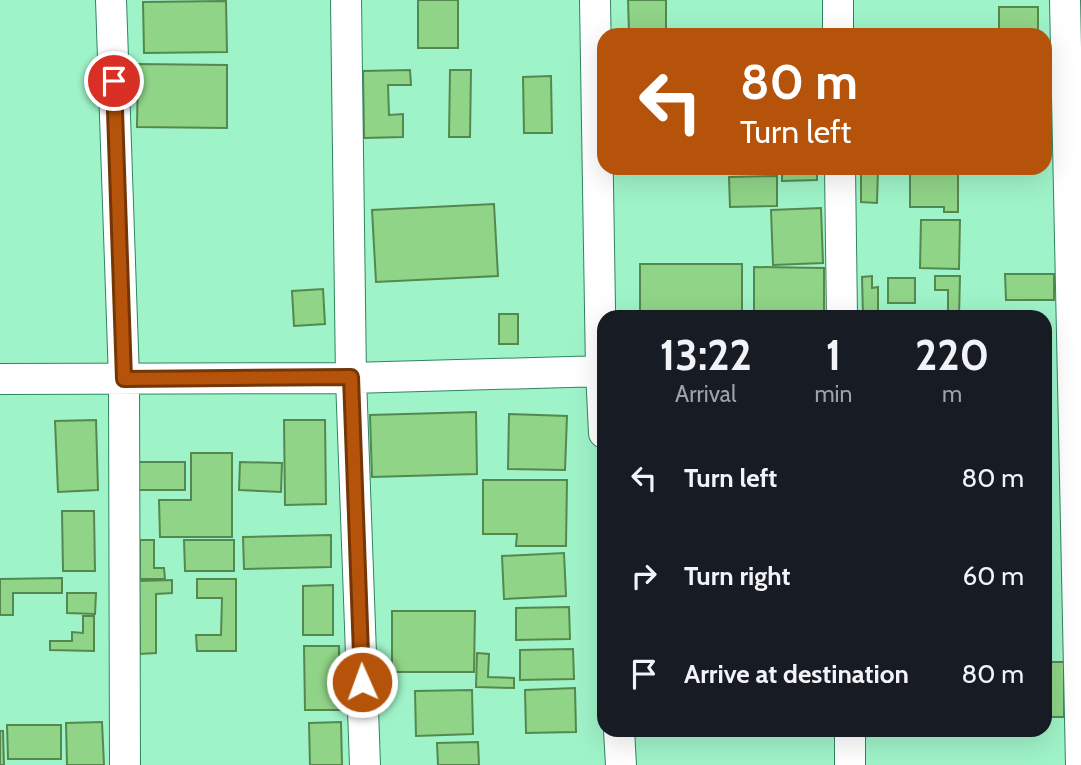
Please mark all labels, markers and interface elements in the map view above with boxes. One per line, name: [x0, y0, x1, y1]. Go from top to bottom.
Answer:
pin: [84, 51, 144, 111]
text: 80 m: [740, 52, 858, 111]
icon: left: [625, 56, 716, 147]
icon: arrive: [95, 62, 133, 100]
text: Turn left: [740, 112, 851, 151]
text: 13:22: [660, 329, 752, 381]
text: 1: [826, 329, 841, 381]
text: 220: [915, 329, 989, 381]
text: Arrival: [675, 380, 736, 408]
text: min: [814, 380, 852, 408]
text: m: [942, 380, 962, 408]
icon: left: [625, 459, 663, 497]
text: Turn left: [684, 462, 777, 494]
text: 80 m: [961, 462, 1024, 494]
icon: right: [625, 557, 663, 595]
text: Turn right: [684, 560, 790, 592]
text: 60 m: [962, 560, 1024, 592]
position arrow: [325, 645, 399, 719]
icon: arrive: [625, 655, 663, 693]
text: Arrive at destination: [684, 658, 909, 690]
text: 80 m: [961, 658, 1024, 690]

